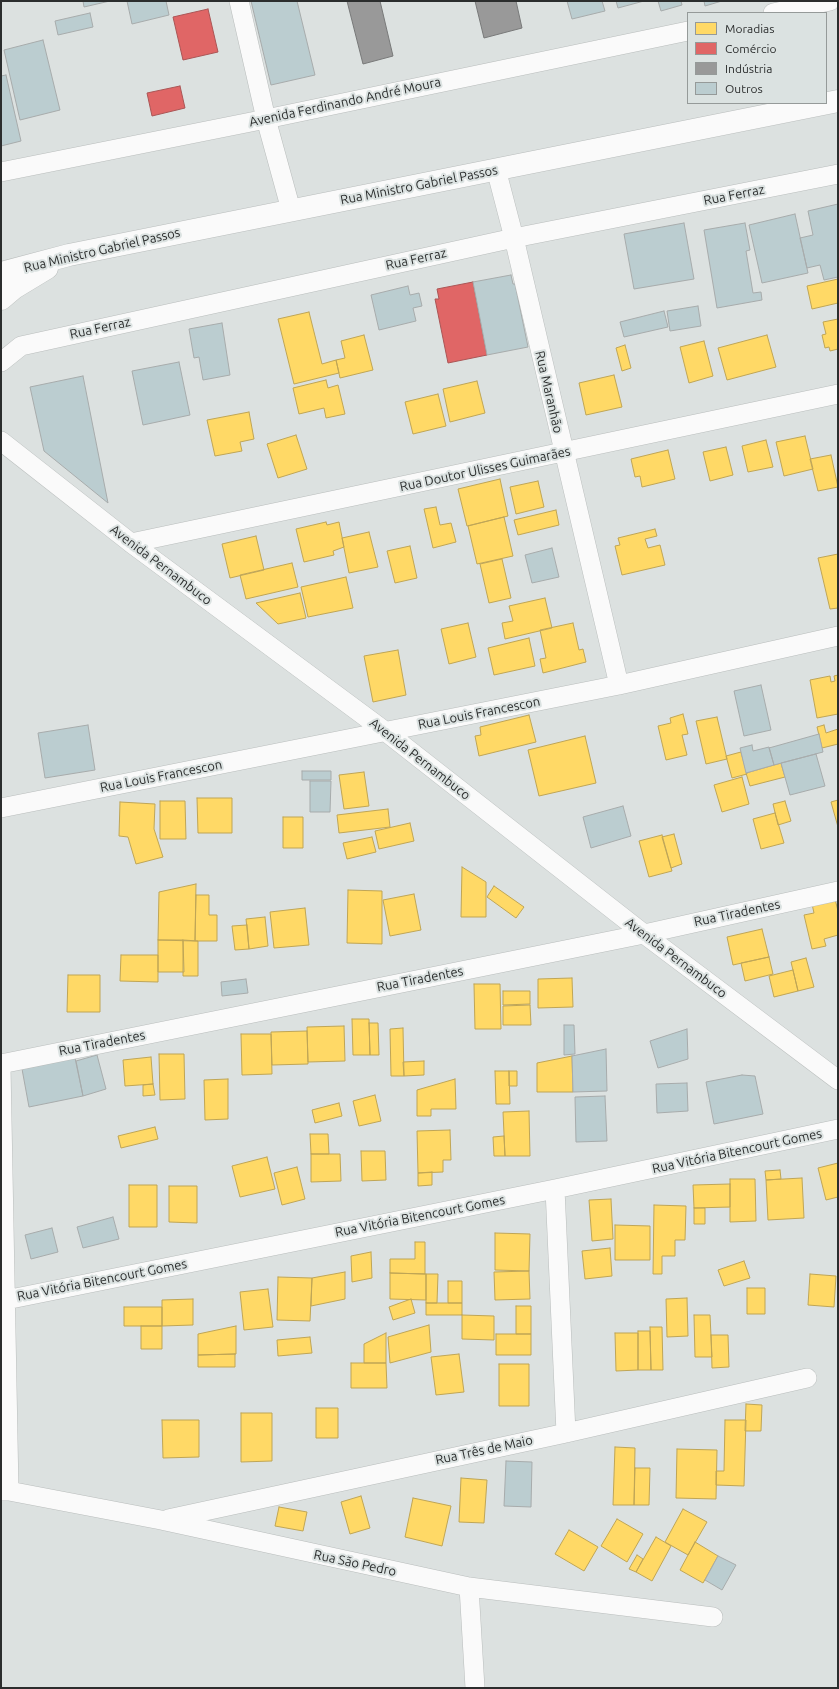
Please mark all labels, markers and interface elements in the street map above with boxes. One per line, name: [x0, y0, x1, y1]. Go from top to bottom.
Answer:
legend: [687, 12, 827, 104]
text: Moradias: [725, 22, 774, 35]
text: Comércio: [725, 42, 776, 55]
text: Indústria: [725, 62, 772, 75]
street label: Avenida Ferdinando André Moura: [248, 74, 442, 130]
text: Outros: [725, 82, 763, 95]
street label: Rua Ministro Gabriel Passos: [339, 162, 499, 208]
street label: Rua Ferraz: [702, 181, 766, 209]
street label: Rua Ministro Gabriel Passos: [22, 224, 182, 276]
street label: Rua Ferraz: [384, 245, 448, 273]
street label: Rua Ferraz: [68, 314, 132, 342]
street label: Rua Maranhão: [532, 349, 566, 435]
street label: Rua Doutor Ulisses Guimarães: [398, 443, 572, 495]
street label: Avenida Pernambuco: [107, 522, 215, 608]
street label: Rua Louis Francescon: [417, 694, 541, 732]
street label: Avenida Pernambuco: [367, 715, 473, 803]
street label: Rua Louis Francescon: [99, 757, 223, 795]
street label: Rua Tiradentes: [693, 896, 781, 930]
street label: Avenida Pernambuco: [622, 915, 730, 1001]
street label: Rua Tiradentes: [376, 963, 464, 995]
street label: Rua Tiradentes: [58, 1027, 146, 1059]
street label: Rua Vitória Bitencourt Gomes: [651, 1125, 823, 1177]
street label: Rua Vitória Bitencourt Gomes: [334, 1192, 506, 1240]
street label: Rua Vitória Bitencourt Gomes: [16, 1256, 188, 1304]
street label: Rua Três de Maio: [434, 1432, 534, 1468]
street label: Rua São Pedro: [312, 1547, 398, 1579]

